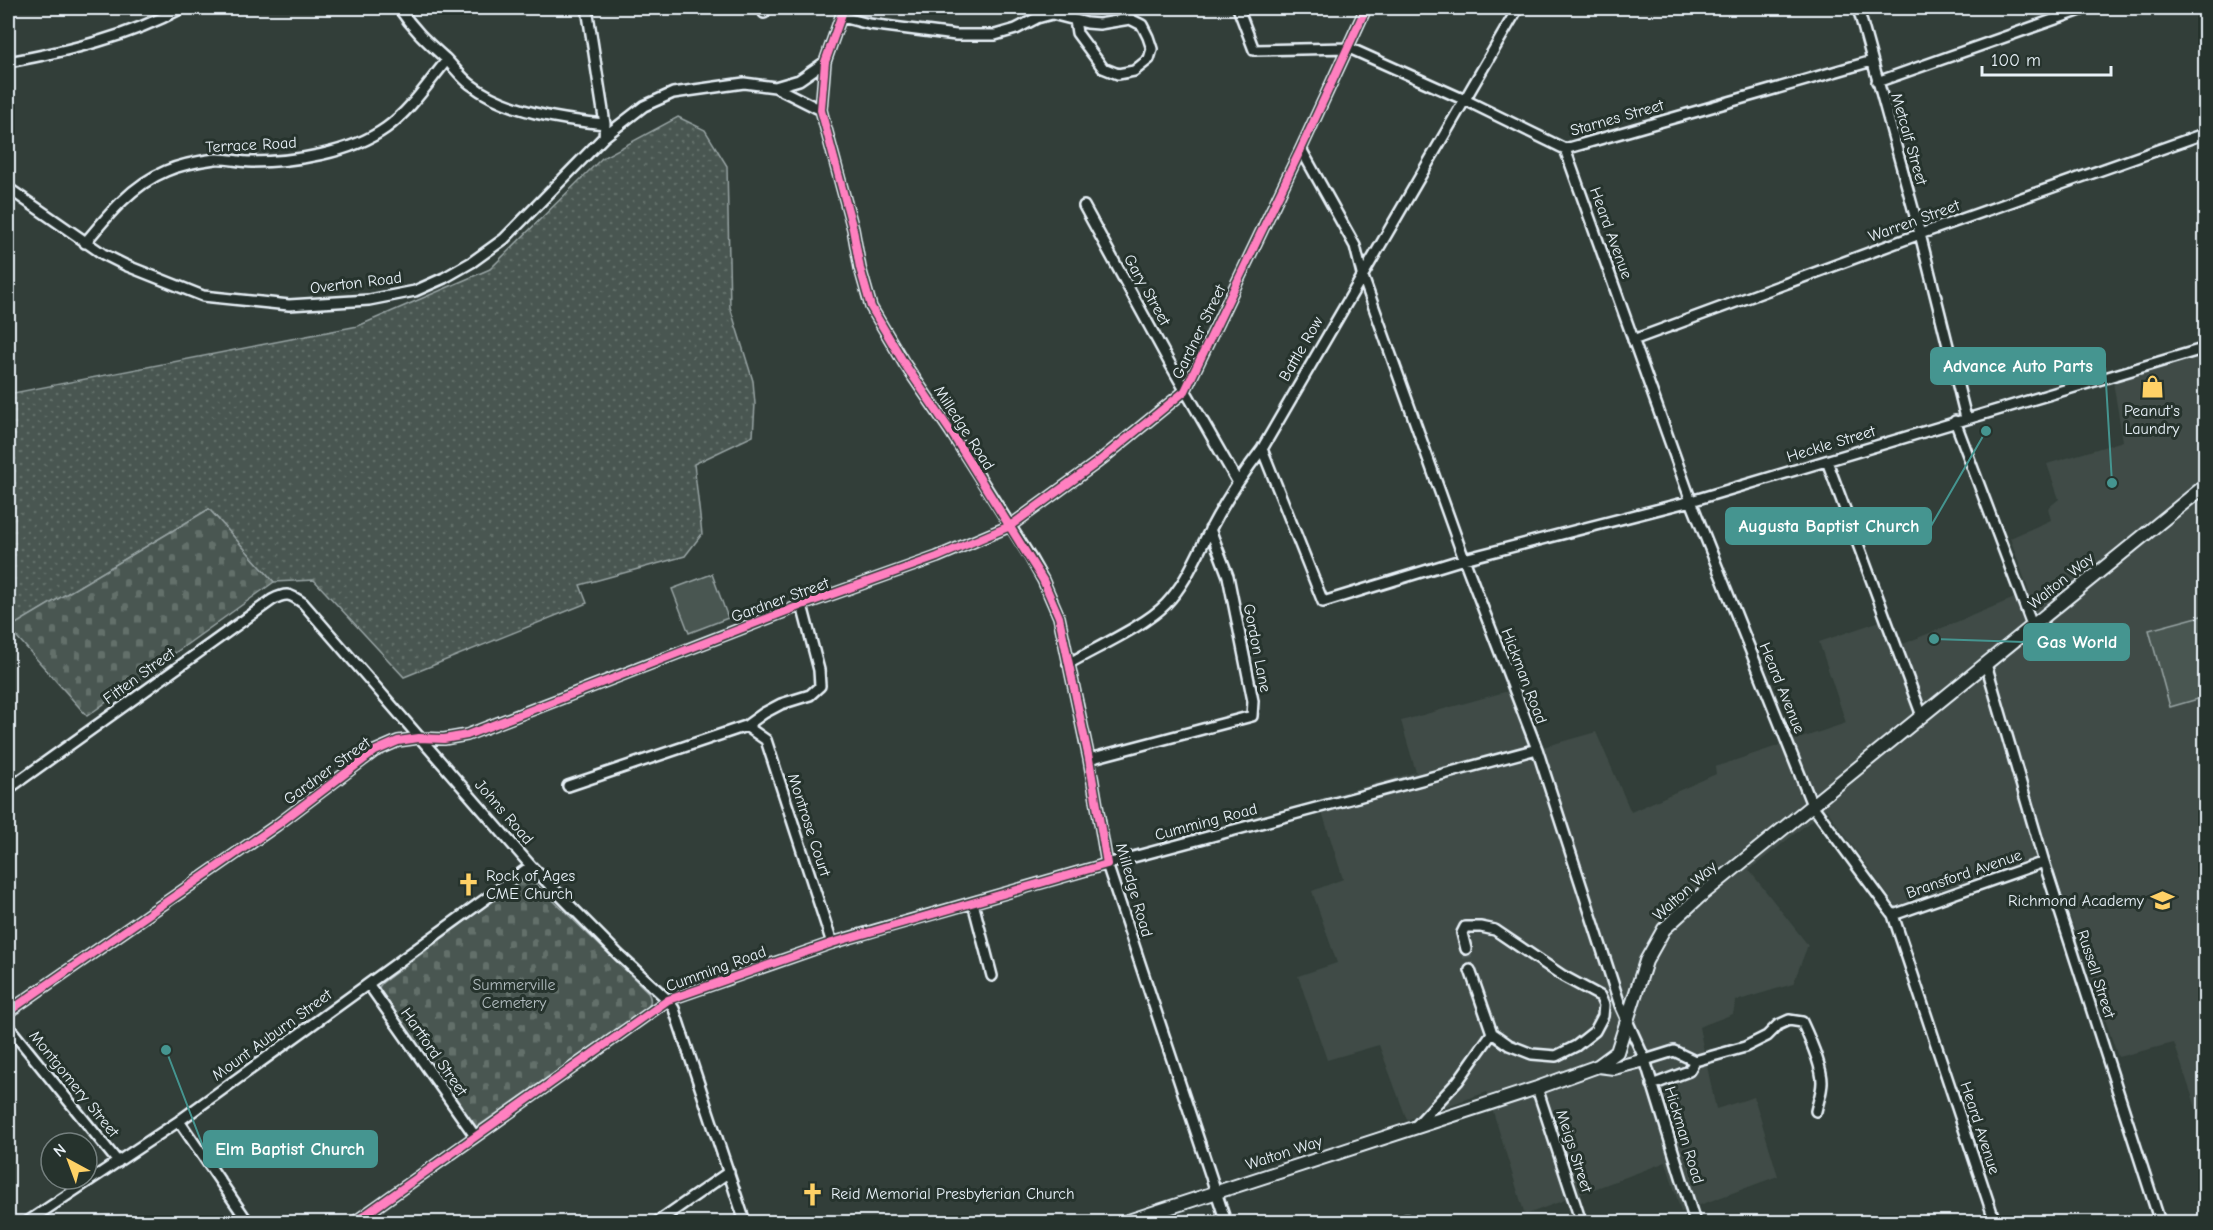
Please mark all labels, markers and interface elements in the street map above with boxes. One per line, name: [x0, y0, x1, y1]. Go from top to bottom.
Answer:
scale bar: [1982, 39, 2111, 77]
text: 100 m: [1991, 50, 2041, 71]
street label: Metcalf Street: [1887, 91, 1931, 187]
street label: Starnes Street: [1568, 96, 1666, 140]
street label: Terrace Road: [205, 134, 297, 156]
street label: Heard Avenue: [1586, 185, 1636, 281]
street label: Warren Street: [1866, 196, 1962, 246]
street label: Gary Street: [1120, 251, 1174, 329]
street label: Overton Road: [309, 268, 403, 298]
street label: Gardner Street: [1168, 282, 1230, 382]
street label: Battle Row: [1275, 313, 1327, 384]
callout: Advance Auto Parts: [1931, 348, 2105, 384]
text: Advance Auto Parts: [1943, 356, 2093, 377]
shop icon: Peanut's Laundry: [2139, 373, 2165, 399]
street label: Milledge Road: [930, 382, 998, 474]
place label: Peanut's Laundry: [2124, 402, 2180, 438]
street label: Heckle Street: [1784, 422, 1878, 466]
callout: Augusta Baptist Church: [1726, 508, 1931, 544]
text: Augusta Baptist Church: [1738, 516, 1920, 537]
street label: Walton Way: [2024, 548, 2098, 613]
street label: Gardner Street: [729, 574, 832, 626]
street label: Gordon Lane: [1240, 602, 1274, 694]
callout: Gas World: [2024, 624, 2129, 660]
street label: Hickman Road: [1498, 626, 1550, 726]
text: Gas World: [2037, 632, 2117, 653]
street label: Heard Avenue: [1756, 640, 1808, 736]
street label: Fitten Street: [100, 644, 179, 708]
street label: Gardner Street: [280, 733, 374, 808]
street label: Montrose Court: [784, 771, 834, 879]
street label: Johns Road: [471, 776, 537, 848]
street label: Cumming Road: [1153, 800, 1259, 844]
street label: Milledge Road: [1112, 841, 1156, 939]
street label: Bransford Avenue: [1904, 846, 2024, 902]
street label: Walton Way: [1649, 857, 1721, 924]
place label: Rock of Ages CME Church: [486, 867, 576, 903]
church icon: Rock of Ages CME Church: [455, 872, 481, 898]
school or university icon: Richmond Academy: [2149, 888, 2175, 914]
place label: Richmond Academy: [2008, 892, 2145, 910]
street label: Russell Street: [2073, 928, 2119, 1021]
street label: Cumming Road: [663, 943, 769, 995]
park label: Summerville Cemetery: [472, 976, 556, 1012]
street label: Mount Auburn Street: [209, 985, 336, 1084]
street label: Hartford Street: [397, 1005, 471, 1100]
street label: Montgomery Street: [25, 1027, 123, 1141]
street label: Heard Avenue: [1957, 1079, 2003, 1177]
street label: Hickman Road: [1661, 1084, 1707, 1186]
street label: Meigs Street: [1552, 1108, 1596, 1195]
north arrow: [39, 1131, 99, 1191]
callout: Elm Baptist Church: [204, 1131, 377, 1167]
street label: Walton Way: [1243, 1132, 1325, 1174]
text: Elm Baptist Church: [215, 1139, 365, 1160]
text: N: [50, 1140, 70, 1161]
church icon: Reid Memorial Presbyterian Church: [800, 1181, 826, 1207]
place label: Reid Memorial Presbyterian Church: [831, 1185, 1075, 1203]

